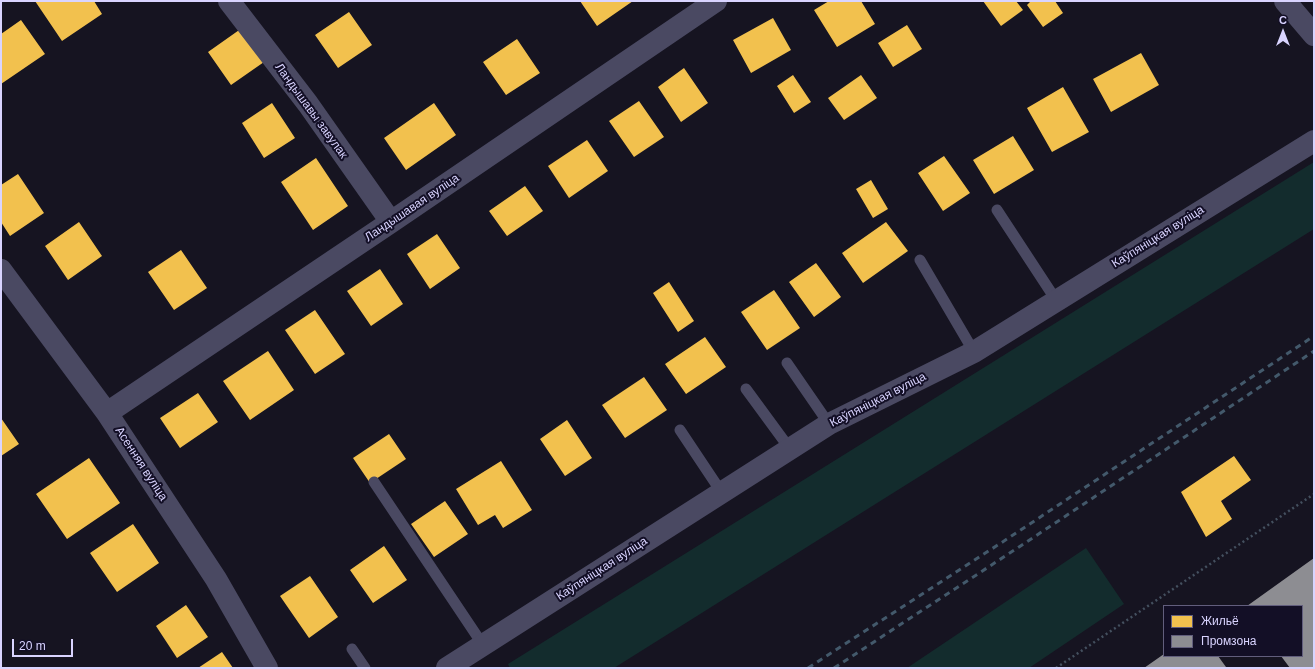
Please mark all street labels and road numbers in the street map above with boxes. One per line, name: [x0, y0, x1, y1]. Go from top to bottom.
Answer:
street label: Ландышавы завулак: [272, 60, 350, 162]
street label: Ландышавая вуліца: [362, 171, 462, 245]
street label: Каўпяніцкая вуліца: [1109, 203, 1207, 271]
street label: Каўпяніцкая вуліца: [828, 370, 928, 430]
street label: Асенняя вуліца: [112, 424, 170, 504]
street label: Каўпяніцкая вуліца: [554, 534, 650, 604]

